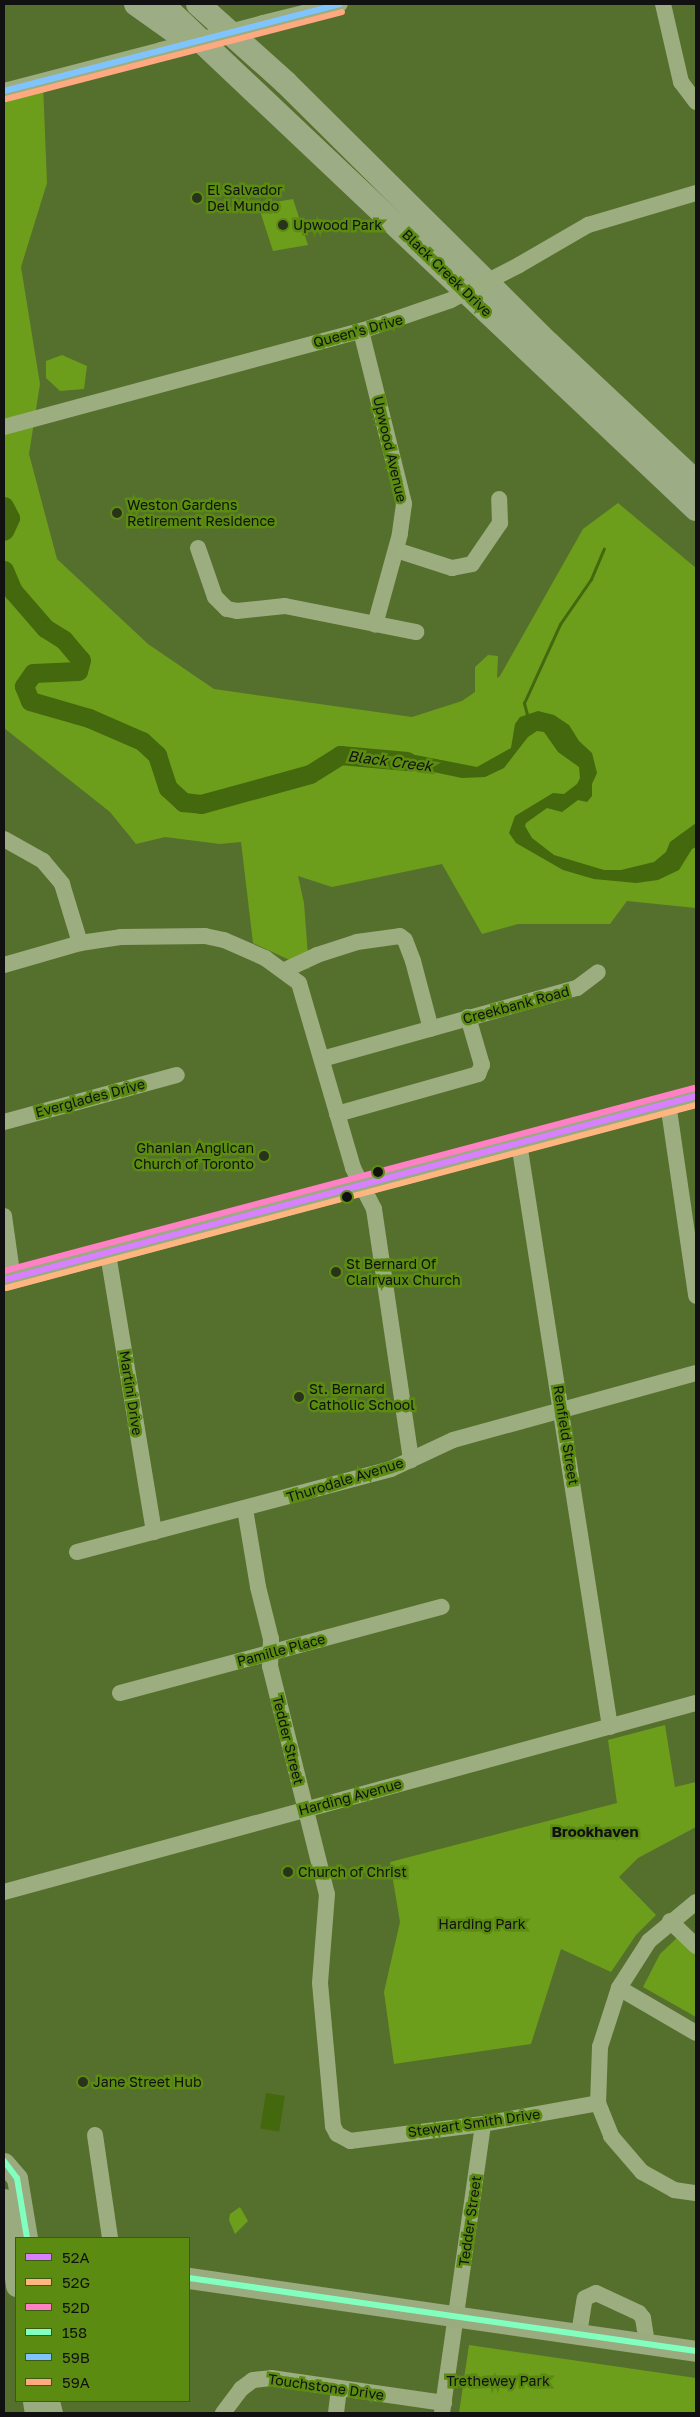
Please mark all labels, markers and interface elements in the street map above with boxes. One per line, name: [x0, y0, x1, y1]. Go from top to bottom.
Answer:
place label: El Salvador Del Mundo: [207, 182, 282, 214]
marker: El Salvador Del Mundo: [191, 192, 203, 204]
place label: Upwood Park: [293, 217, 382, 233]
marker: Upwood Park: [277, 219, 289, 231]
street label: Black Creek Drive: [399, 226, 495, 320]
street label: Queen's Drive: [311, 311, 405, 351]
street label: Upwood Avenue: [370, 394, 410, 504]
place label: Weston Gardens Retirement Residence: [127, 497, 275, 530]
marker: Weston Gardens Retirement Residence: [111, 507, 123, 519]
water label: Black Creek: [346, 747, 434, 775]
street label: Creekbank Road: [461, 983, 571, 1027]
street label: Everglades Drive: [33, 1075, 147, 1121]
place label: Ghanian Anglican Church of Toronto: [133, 1140, 254, 1172]
marker: Ghanian Anglican Church of Toronto: [258, 1150, 270, 1162]
unlabelled marker: [373, 1167, 383, 1177]
unlabelled marker: [342, 1192, 352, 1202]
place label: St Bernard Of Clairvaux Church: [346, 1256, 461, 1288]
marker: St Bernard Of Clairvaux Church: [330, 1266, 342, 1278]
street label: Martini Drive: [116, 1349, 146, 1437]
place label: St. Bernard Catholic School: [309, 1381, 415, 1414]
street label: Renfield Street: [550, 1384, 582, 1486]
marker: St. Bernard Catholic School: [293, 1391, 305, 1403]
street label: Thurodale Avenue: [285, 1454, 405, 1506]
street label: Pamille Place: [235, 1630, 327, 1670]
street label: Tedder Street: [269, 1694, 307, 1786]
street label: Harding Avenue: [296, 1775, 404, 1819]
district label: Brookhaven: [551, 1823, 639, 1841]
place label: Church of Christ: [298, 1864, 407, 1880]
marker: Church of Christ: [282, 1866, 294, 1878]
park label: Harding Park: [438, 1916, 526, 1932]
place label: Jane Street Hub: [93, 2074, 202, 2090]
marker: Jane Street Hub: [77, 2076, 89, 2088]
street label: Stewart Smith Drive: [407, 2105, 541, 2141]
street label: Tedder Street: [455, 2175, 485, 2267]
legend: [15, 2237, 190, 2402]
text: 52A: [62, 2248, 89, 2266]
text: 52G: [62, 2273, 90, 2291]
text: 52D: [62, 2298, 90, 2316]
text: 158: [62, 2323, 87, 2341]
text: 59B: [62, 2348, 90, 2366]
street label: Touchstone Drive: [267, 2371, 385, 2403]
text: 59A: [62, 2373, 90, 2391]
park label: Trethewey Park: [446, 2373, 550, 2389]

